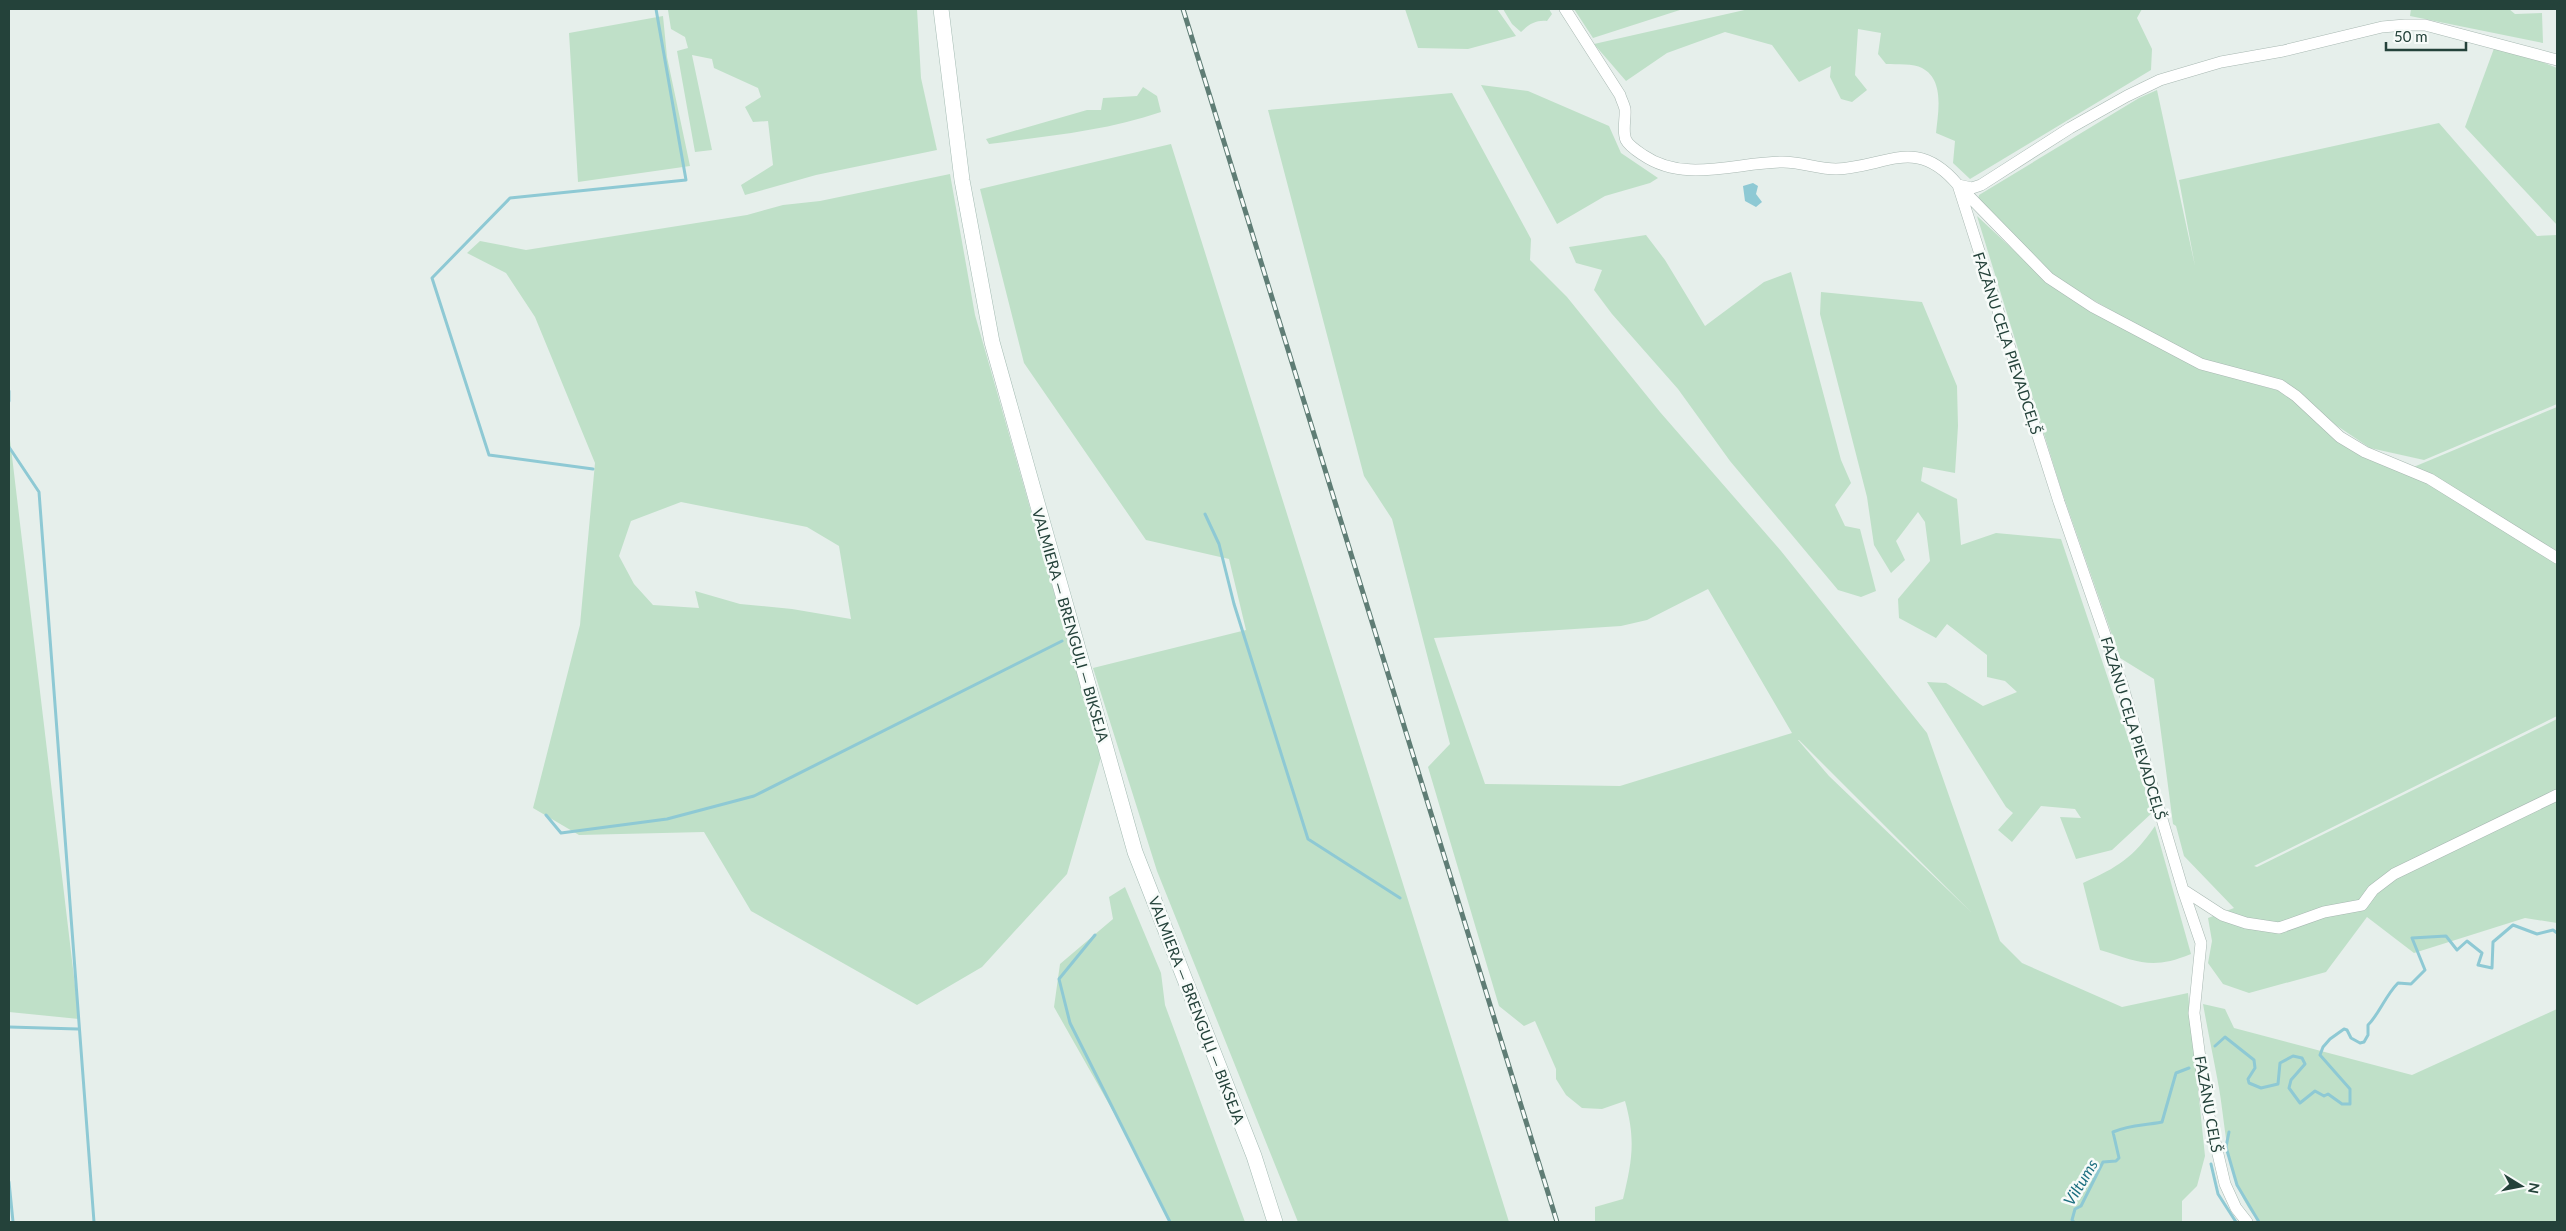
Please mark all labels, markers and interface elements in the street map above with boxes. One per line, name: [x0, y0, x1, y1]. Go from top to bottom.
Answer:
scale bar: [2386, 20, 2466, 52]
text: 50 m: [2394, 27, 2428, 45]
street label: FAZĀNU CEĻA PIEVADCEĻŠ: [1970, 250, 2046, 436]
street label: VALMIERA — BRENGUĻI — BIKSEJA: [1029, 506, 1113, 745]
street label: FAZĀNU CEĻA PIEVADCEĻŠ: [2098, 634, 2170, 822]
street label: VALMIERA — BRENGUĻI — BIKSEJA: [1145, 894, 1249, 1127]
street label: FAZĀNU CEĻŠ: [2192, 1054, 2226, 1154]
water label: Viltums: [2059, 1155, 2101, 1209]
north arrow: [2496, 1161, 2546, 1211]
text: N: [2525, 1182, 2544, 1195]

